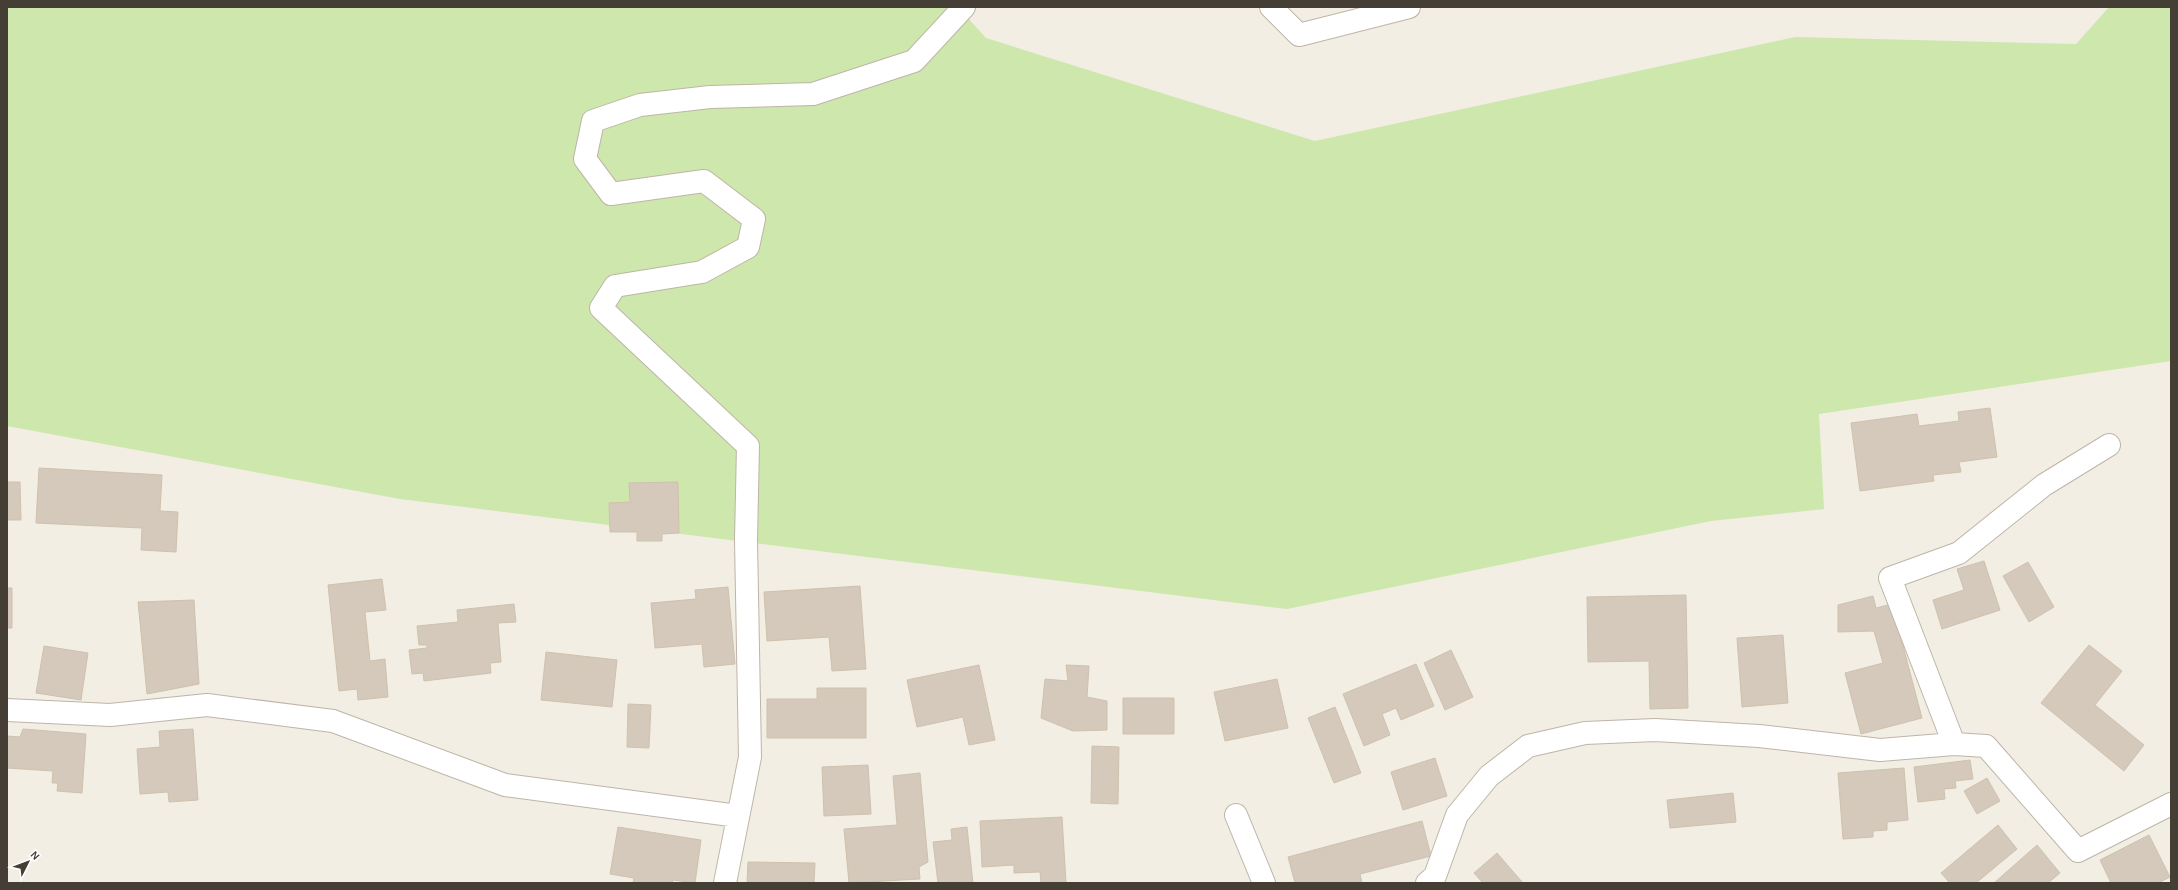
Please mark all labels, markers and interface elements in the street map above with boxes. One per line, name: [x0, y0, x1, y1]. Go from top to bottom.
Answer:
north arrow: [8, 842, 48, 882]
text: N: [28, 848, 43, 863]

